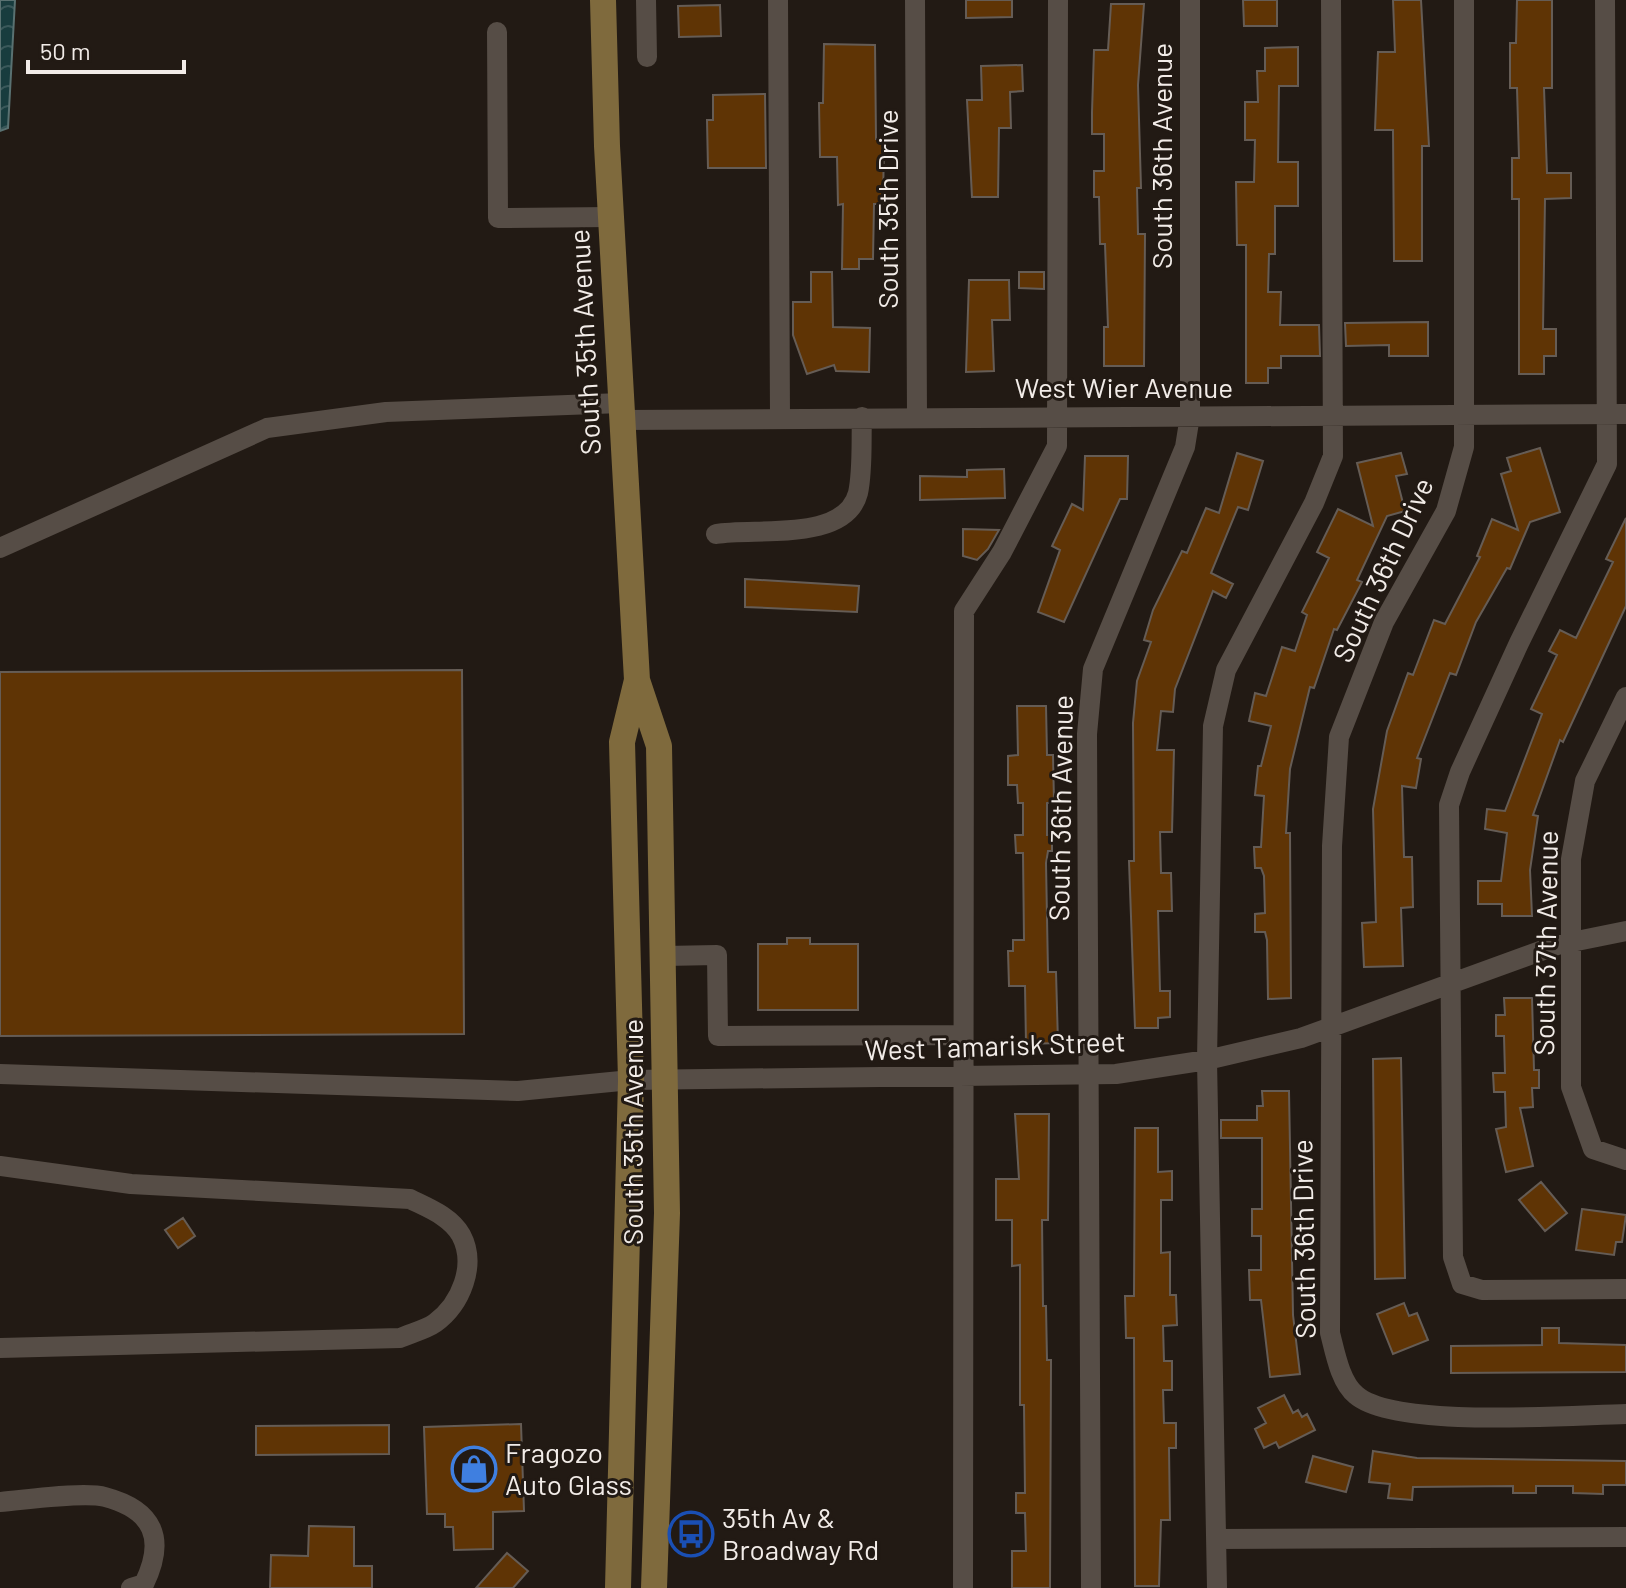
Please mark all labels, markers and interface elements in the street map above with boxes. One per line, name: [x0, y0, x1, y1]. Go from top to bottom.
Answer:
scale bar: [28, 24, 184, 74]
text: 50 m: [40, 36, 91, 65]
street label: South 36th Avenue: [1144, 43, 1178, 269]
street label: South 35th Drive: [870, 109, 904, 309]
street label: South 35th Avenue: [561, 228, 607, 456]
street label: West Wier Avenue: [1015, 370, 1233, 404]
street label: South 36th Drive: [1325, 472, 1440, 667]
street label: South 36th Avenue: [1041, 695, 1079, 921]
street label: South 37th Avenue: [1526, 830, 1564, 1056]
street label: South 35th Avenue: [615, 1019, 649, 1245]
street label: West Tamarisk Street: [864, 1023, 1126, 1067]
street label: South 36th Drive: [1284, 1139, 1322, 1339]
place label: Fragozo Auto Glass: [505, 1435, 632, 1501]
shop icon: Fragozo Auto Glass: [450, 1445, 498, 1493]
place label: 35th Av & Broadway Rd: [722, 1500, 879, 1566]
bus stop icon: 35th Av & Broadway Rd: [667, 1510, 715, 1558]

